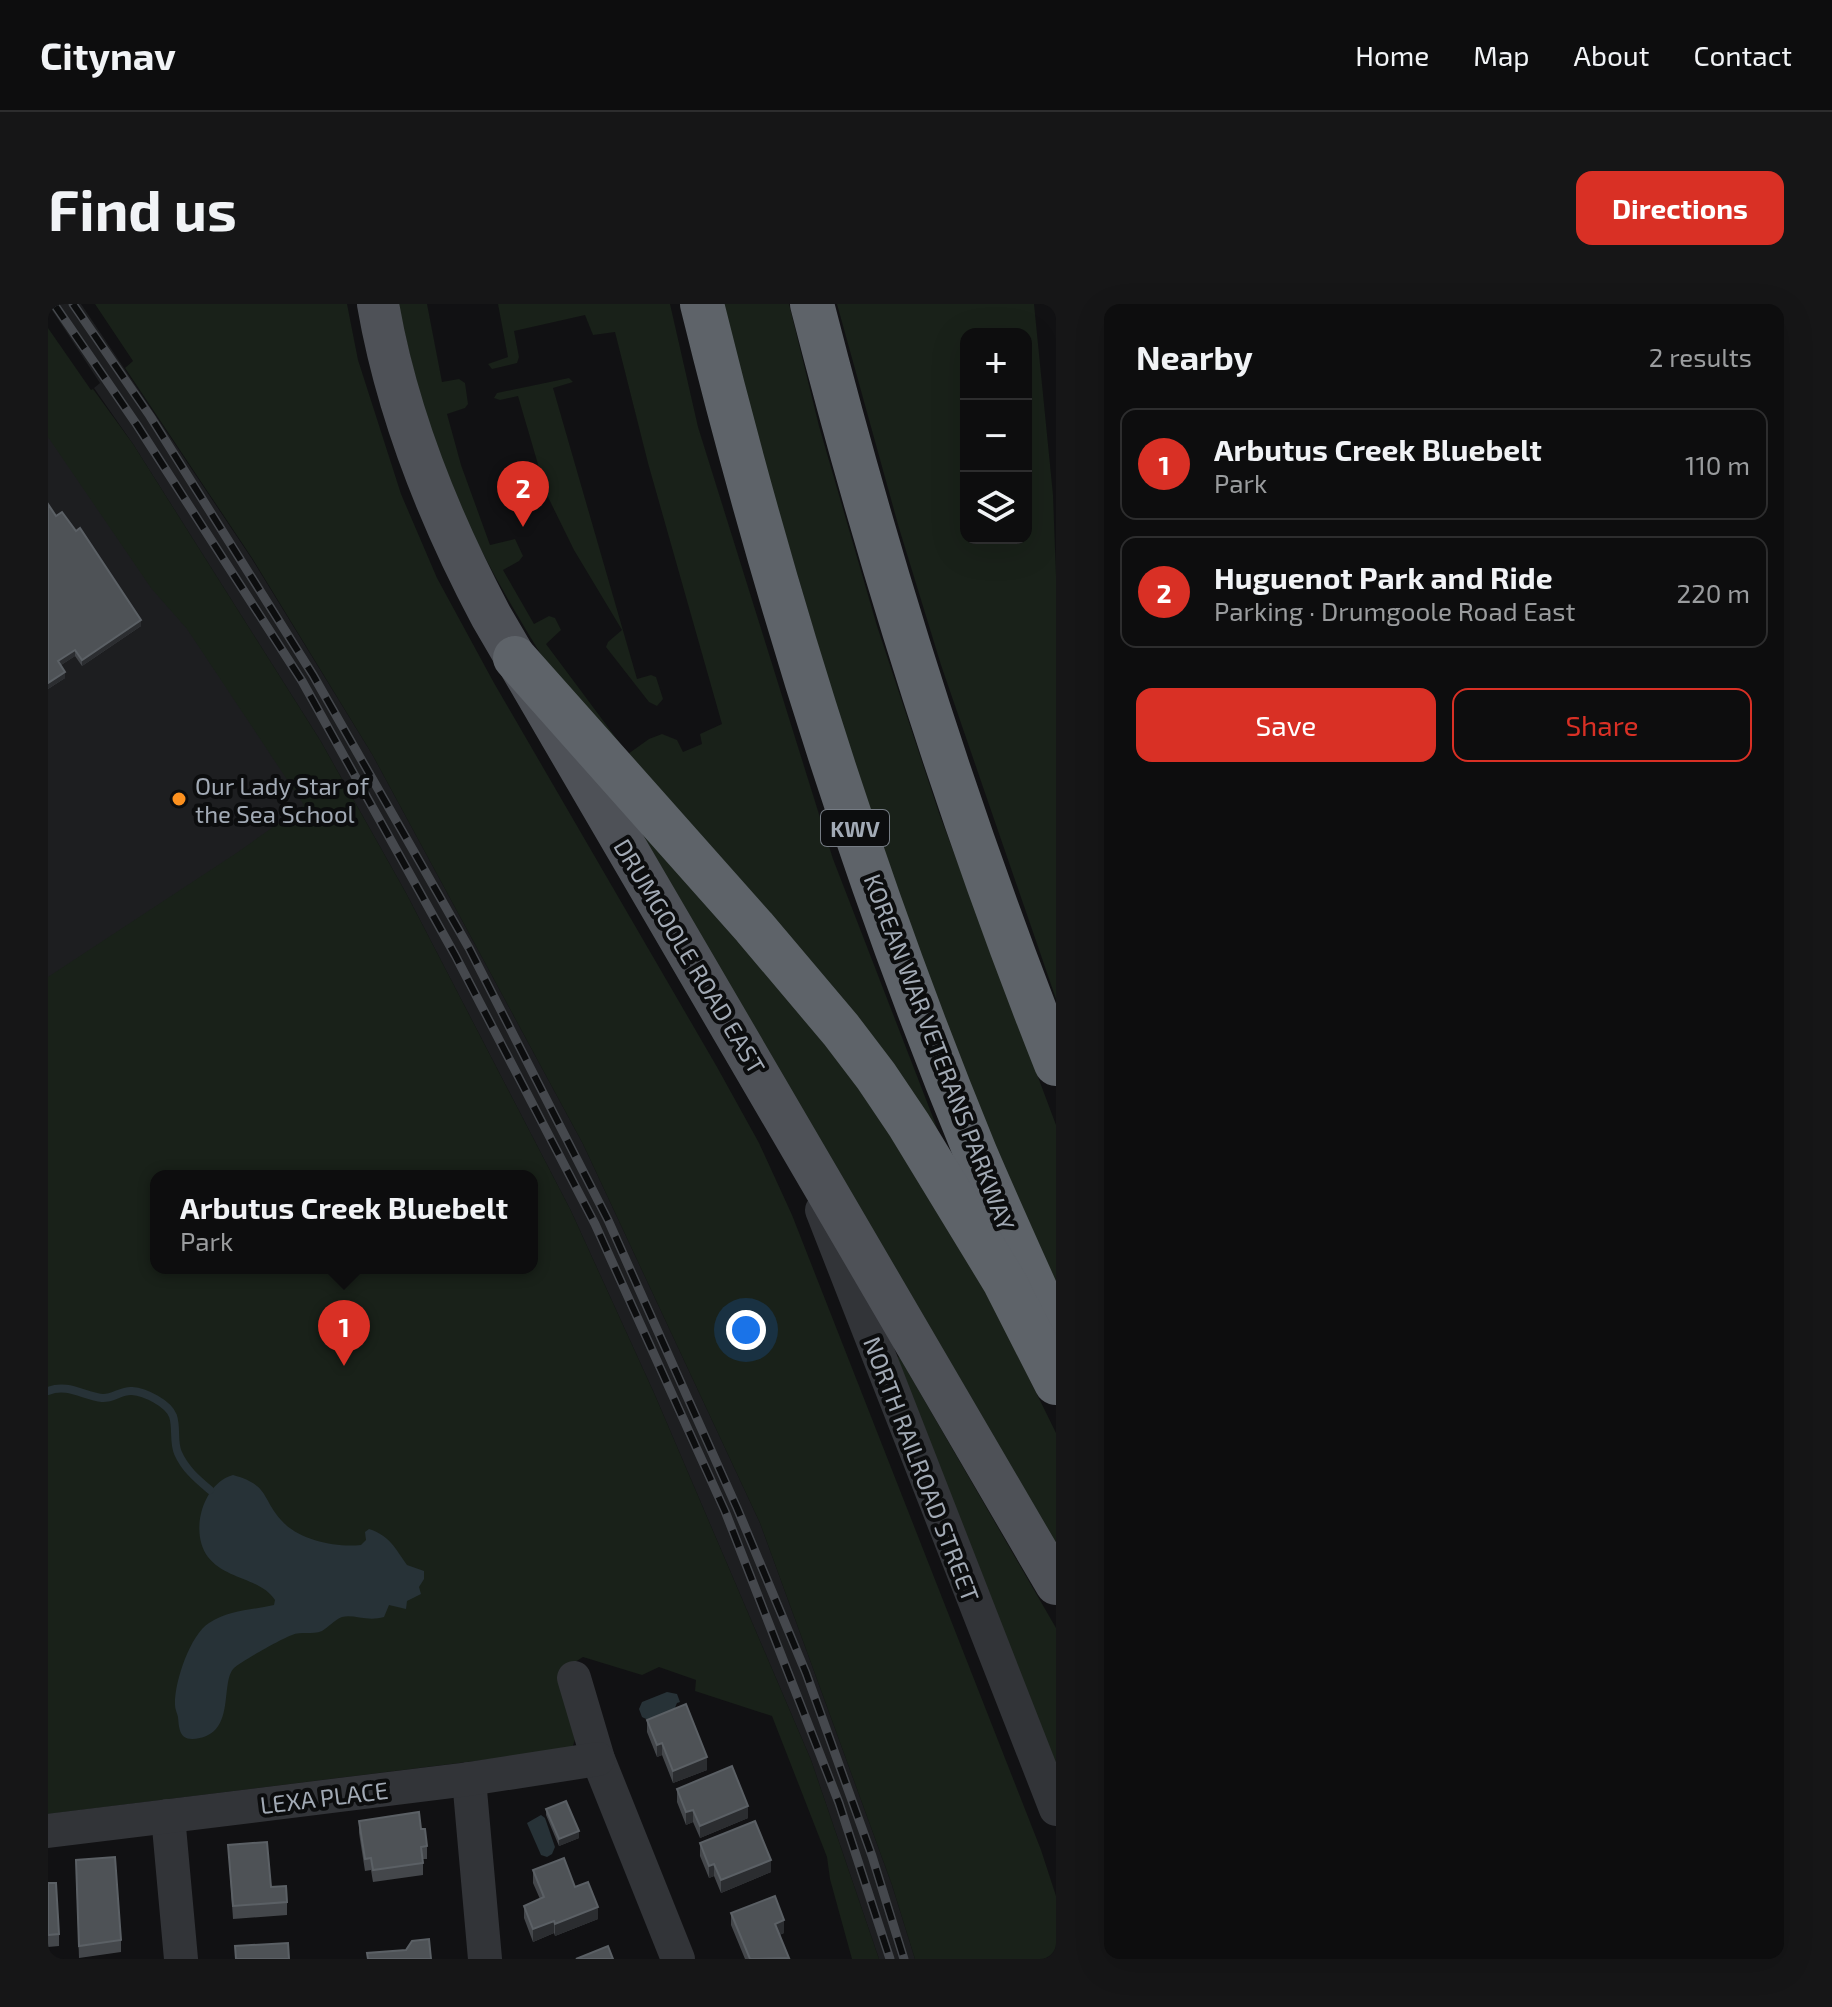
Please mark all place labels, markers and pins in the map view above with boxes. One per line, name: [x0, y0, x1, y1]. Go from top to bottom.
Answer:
pin: 2: [497, 461, 549, 527]
place label: Our Lady Star of the Sea School: [195, 771, 370, 828]
marker: Our Lady Star of the Sea School: [170, 790, 188, 808]
pin: 1: [318, 1300, 370, 1366]

